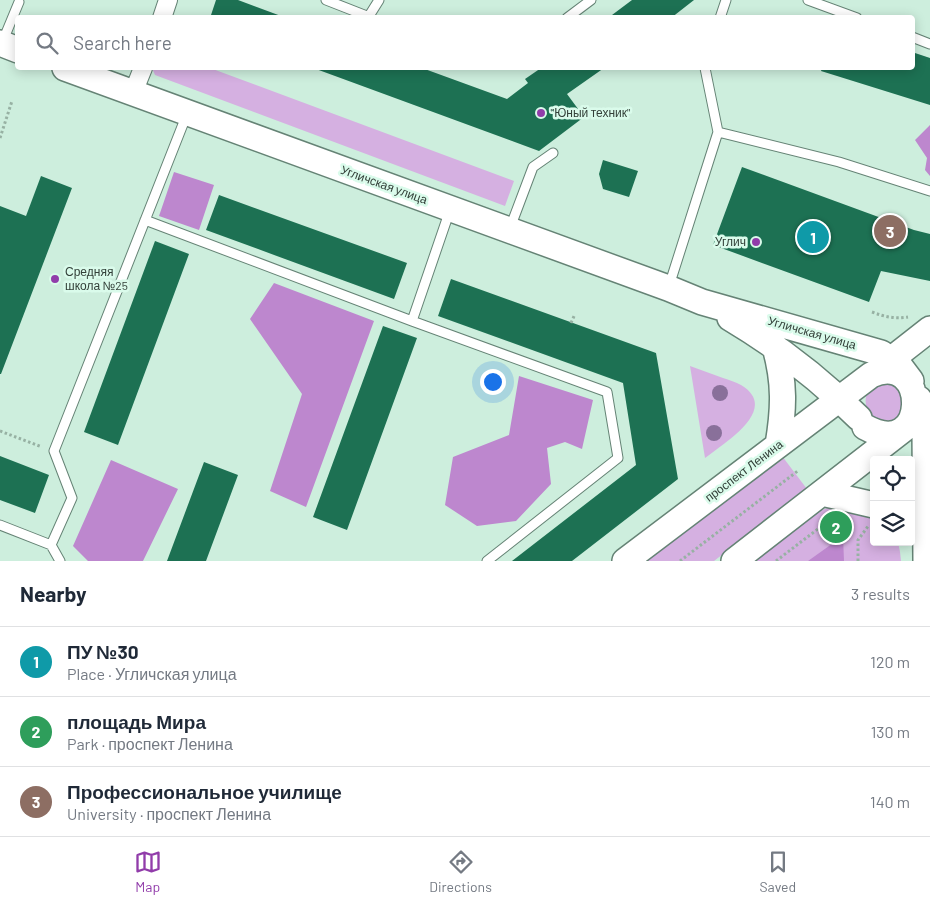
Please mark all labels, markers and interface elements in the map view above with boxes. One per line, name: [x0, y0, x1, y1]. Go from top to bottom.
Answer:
search box: [15, 15, 915, 70]
icon: search: [33, 29, 61, 57]
text: Search here: [73, 31, 172, 54]
place label: "Юный техник": [551, 105, 630, 119]
marker: "Юный техник": [535, 107, 547, 119]
street label: Угличская улица: [339, 162, 430, 207]
pin: 3: [874, 212, 906, 250]
pin: 1: [797, 218, 829, 256]
place label: Углич: [715, 234, 746, 248]
marker: Углич: [750, 236, 762, 248]
place label: Средняя школа №25: [65, 264, 128, 292]
marker: Средняя школа №25: [49, 273, 61, 285]
street label: Угличская улица: [766, 313, 858, 352]
your location: [480, 369, 506, 395]
street label: проспект Ленина: [702, 436, 786, 505]
map controls: [870, 456, 915, 546]
button: locate: [870, 456, 915, 501]
button: layers: [870, 501, 915, 546]
pin: 2: [820, 508, 852, 546]
text: Nearby: [20, 581, 86, 606]
text: 3 results: [851, 584, 910, 603]
text: ПУ №30: [67, 640, 139, 663]
text: 1: [33, 652, 39, 671]
text: 120 m: [870, 652, 910, 671]
text: Place · Угличская улица: [67, 664, 237, 683]
text: площадь Мира: [67, 710, 206, 733]
text: 2: [32, 722, 40, 741]
text: 130 m: [871, 722, 910, 741]
text: Park · проспект Ленина: [67, 734, 233, 753]
text: Профессиональное училище: [67, 780, 342, 803]
text: 3: [32, 792, 40, 811]
text: 140 m: [870, 792, 910, 811]
text: University · проспект Ленина: [67, 804, 271, 823]
tab: Map: [134, 848, 162, 895]
tab: Directions: [429, 848, 492, 895]
tab: Saved: [759, 848, 796, 895]

